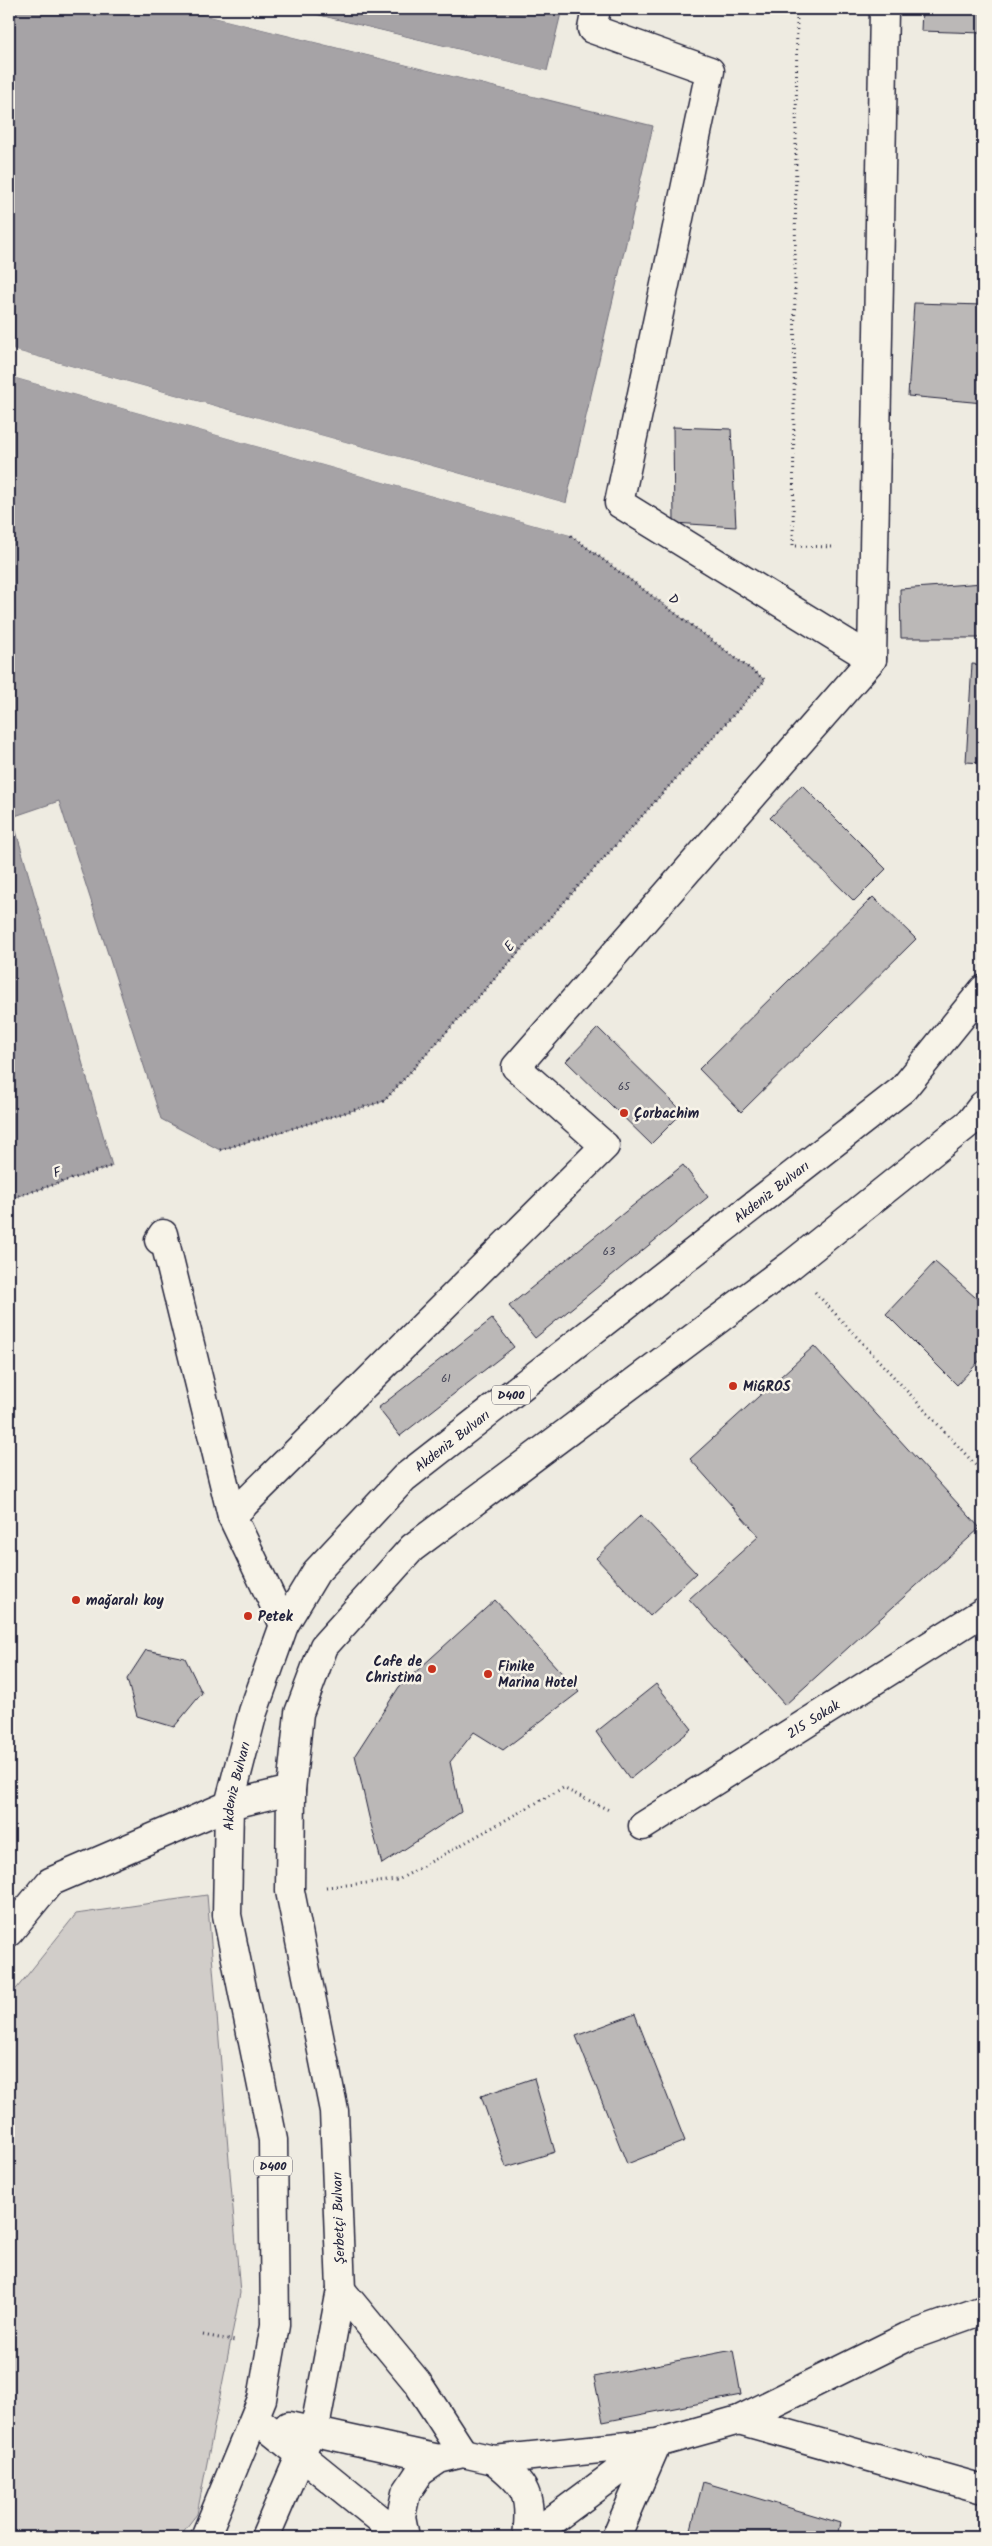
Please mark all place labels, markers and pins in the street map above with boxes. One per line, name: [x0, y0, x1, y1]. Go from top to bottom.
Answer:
place label: Çorbachim: [634, 1103, 700, 1125]
marker: Çorbachim: [618, 1107, 630, 1119]
place label: MiGROS: [743, 1376, 791, 1398]
marker: MiGROS: [727, 1380, 739, 1392]
place label: mağaralı koy: [86, 1590, 165, 1612]
marker: mağaralı koy: [70, 1594, 82, 1606]
place label: Petek: [258, 1606, 294, 1628]
marker: Petek: [242, 1610, 254, 1622]
place label: Cafe de Christina: [365, 1651, 422, 1689]
place label: Finike Marina Hotel: [498, 1656, 577, 1694]
marker: Cafe de Christina: [426, 1663, 438, 1675]
marker: Finike Marina Hotel: [482, 1668, 494, 1680]

